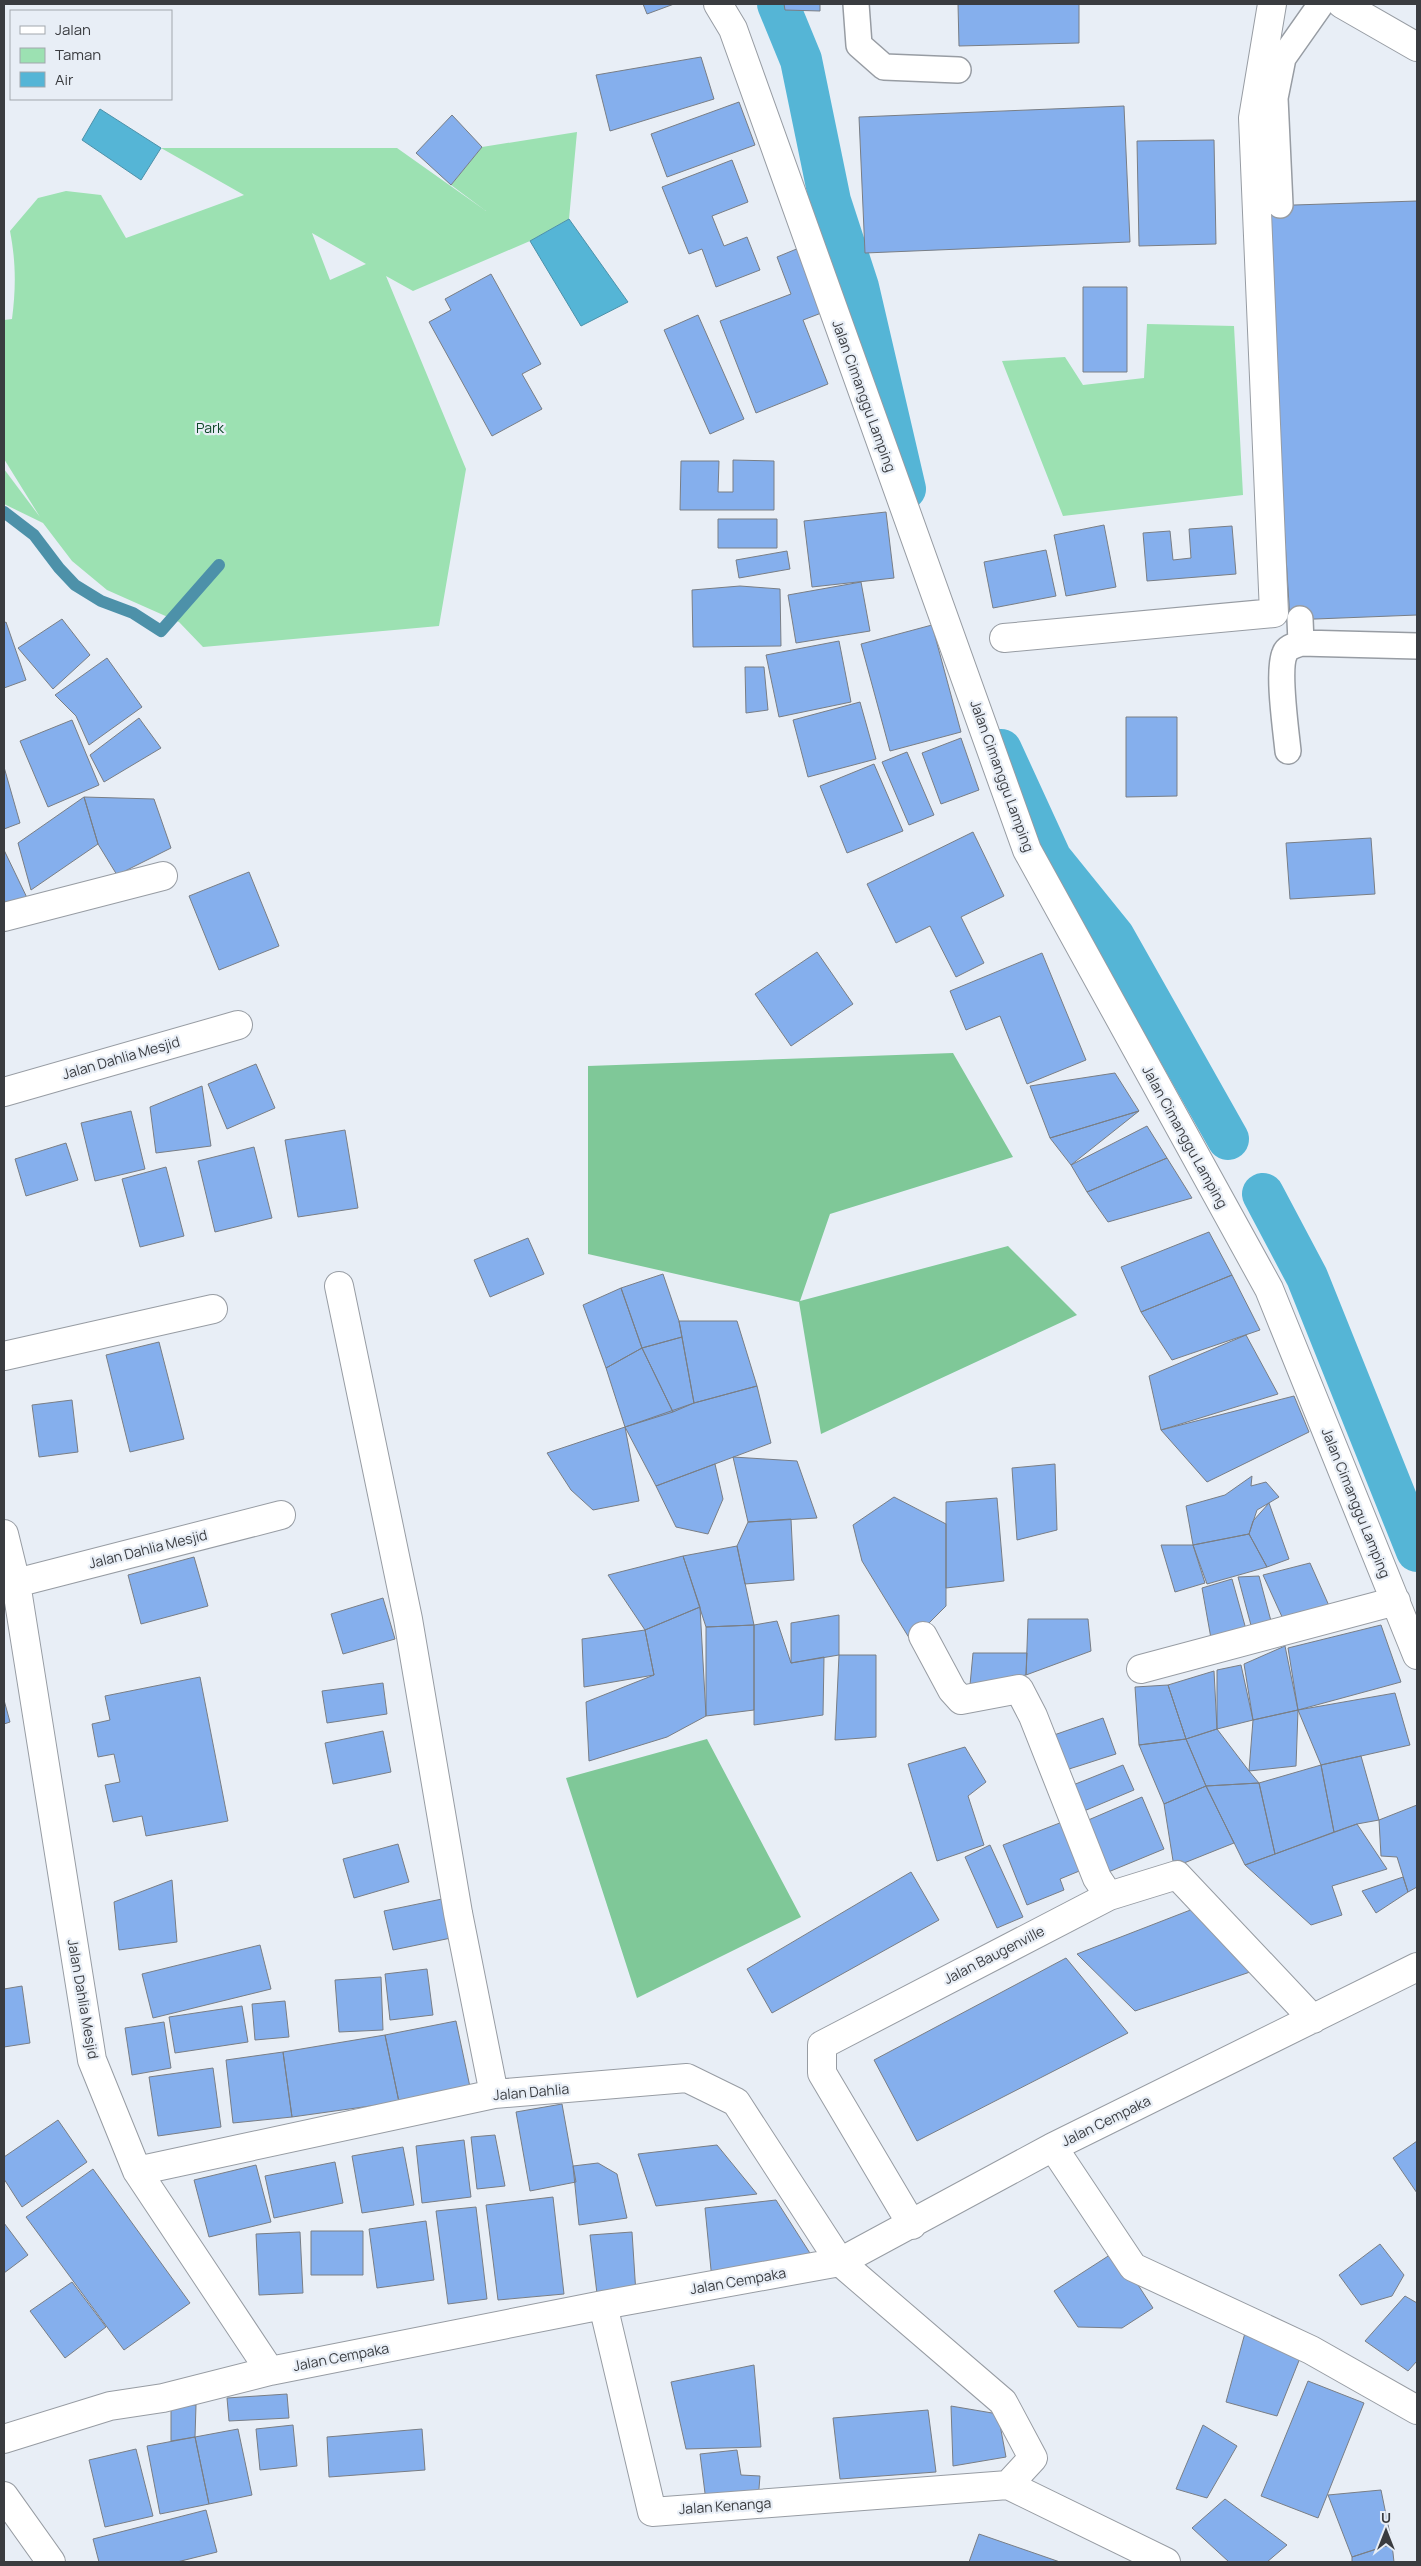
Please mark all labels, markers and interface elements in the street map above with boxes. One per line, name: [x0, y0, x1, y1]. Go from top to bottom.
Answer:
legend: [10, 10, 172, 100]
text: Jalan: [55, 19, 91, 40]
text: Taman: [55, 44, 101, 65]
text: Air: [55, 69, 74, 90]
street label: Jalan Cimanggu Lamping: [828, 317, 901, 474]
park label: Park: [196, 418, 225, 437]
street label: Jalan Cimanggu Lamping: [966, 697, 1039, 854]
street label: Jalan Dahlia Mesjid: [60, 1032, 182, 1083]
street label: Jalan Cimanggu Lamping: [1138, 1062, 1233, 1211]
street label: Jalan Cimanggu Lamping: [1318, 1425, 1395, 1581]
street label: Jalan Dahlia Mesjid: [87, 1525, 209, 1572]
street label: Jalan Baugenville: [940, 1921, 1047, 1988]
street label: Jalan Dahlia Mesjid: [64, 1937, 103, 2060]
street label: Jalan Dahlia: [492, 2079, 570, 2104]
street label: Jalan Cempaka: [1058, 2091, 1154, 2150]
street label: Jalan Cempaka: [688, 2263, 787, 2298]
street label: Jalan Cempaka: [291, 2338, 390, 2375]
street label: Jalan Kenanga: [678, 2493, 772, 2518]
north arrow: [1361, 2506, 1411, 2556]
text: U: [1381, 2508, 1391, 2527]

